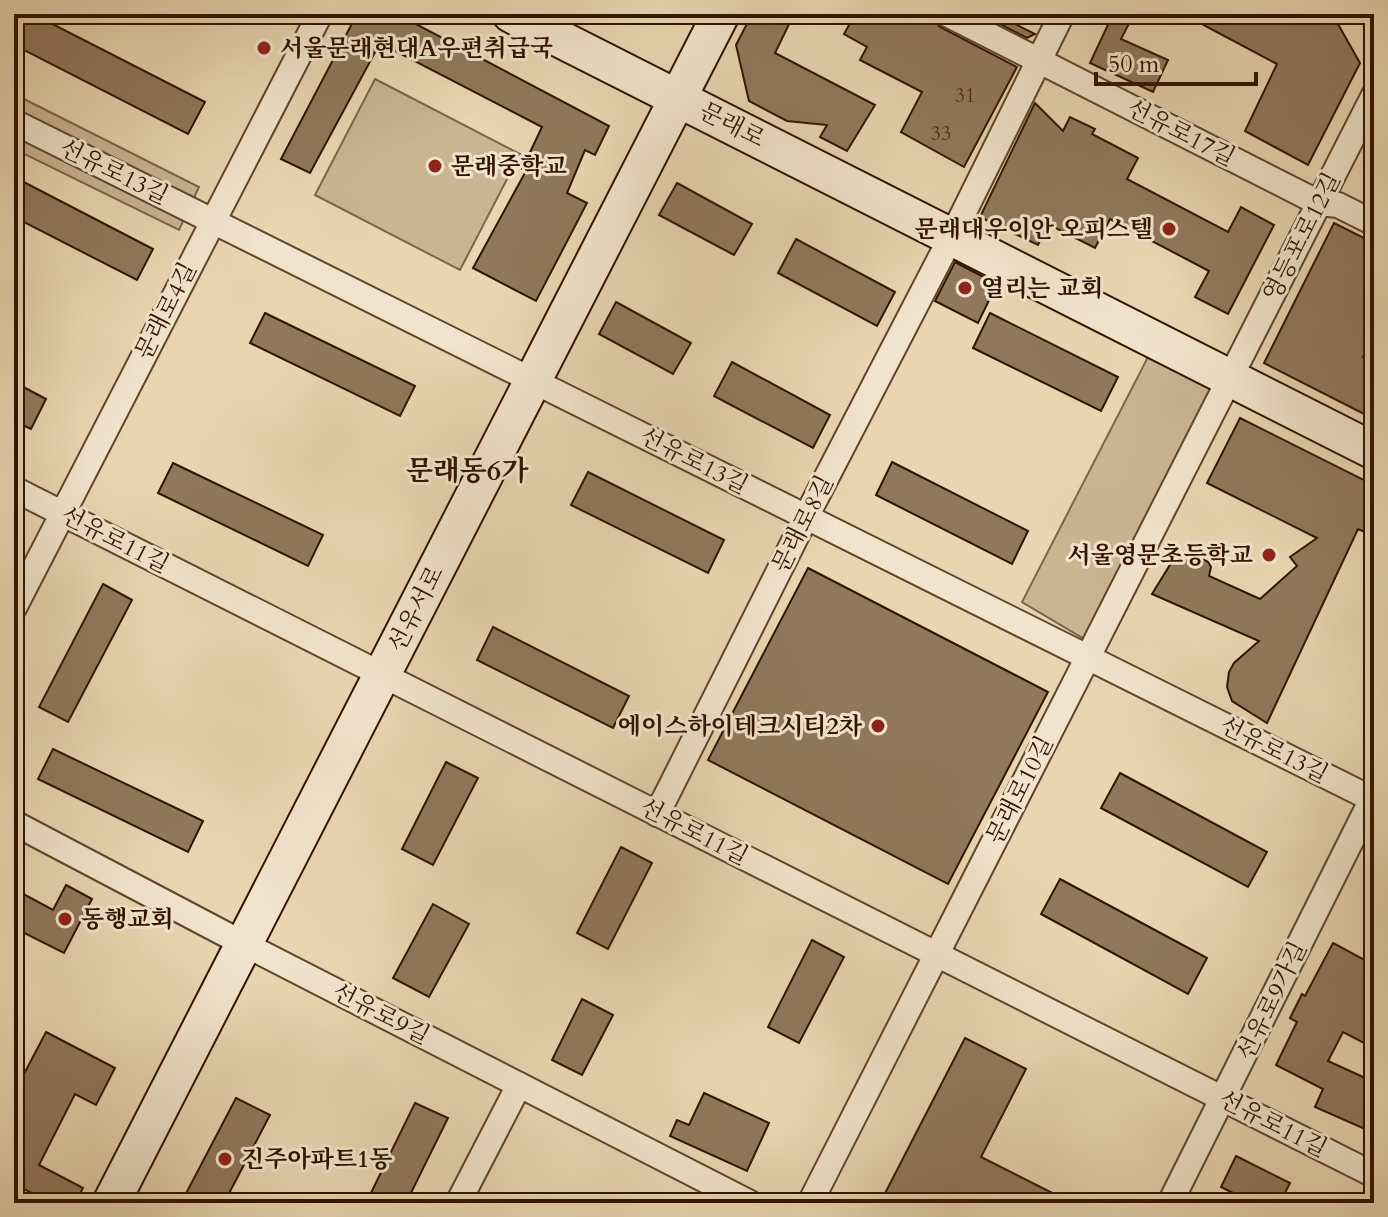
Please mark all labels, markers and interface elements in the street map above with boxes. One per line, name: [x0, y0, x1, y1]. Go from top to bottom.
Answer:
place label: 서울문래현대A우편취급국: [280, 32, 553, 65]
scale bar: [1096, 36, 1256, 86]
marker: 서울문래현대A우편취급국: [255, 39, 273, 57]
text: 50 m: [1108, 48, 1160, 81]
house number: 31: [955, 82, 975, 109]
street label: 선유로17길: [1121, 92, 1241, 174]
street label: 문래로: [694, 95, 770, 155]
house number: 33: [931, 120, 951, 147]
street label: 선유로13길: [54, 131, 174, 213]
place label: 문래중학교: [451, 150, 567, 183]
marker: 문래중학교: [426, 157, 444, 175]
street label: 영등포로12길: [1255, 167, 1349, 307]
place label: 문래대우이안 오피스텔: [915, 213, 1153, 246]
marker: 문래대우이안 오피스텔: [1160, 220, 1178, 238]
street label: 문래로4길: [127, 257, 205, 365]
place label: 열리는 교회: [981, 272, 1103, 305]
marker: 열리는 교회: [956, 279, 974, 297]
street label: 선유로13길: [634, 420, 754, 502]
district label: 문래동6가: [406, 452, 529, 490]
street label: 문래로8길: [764, 470, 842, 578]
street label: 선유로11길: [55, 499, 175, 581]
place label: 서울영문초등학교: [1068, 539, 1253, 572]
marker: 서울영문초등학교: [1260, 546, 1278, 564]
street label: 선유서로: [380, 560, 452, 658]
street label: 선유로13길: [1214, 709, 1334, 791]
place label: 에이스하이테크시티2차: [618, 710, 863, 743]
marker: 에이스하이테크시티2차: [869, 717, 887, 735]
street label: 문래로10길: [979, 730, 1061, 850]
street label: 선유로11길: [634, 791, 754, 873]
place label: 동행교회: [81, 903, 174, 936]
marker: 동행교회: [56, 910, 74, 928]
street label: 선유로9가길: [1229, 936, 1315, 1066]
street label: 선유로9길: [327, 975, 435, 1053]
street label: 선유로11길: [1213, 1083, 1333, 1165]
place label: 진주아파트1동: [241, 1143, 392, 1176]
marker: 진주아파트1동: [216, 1150, 234, 1168]

